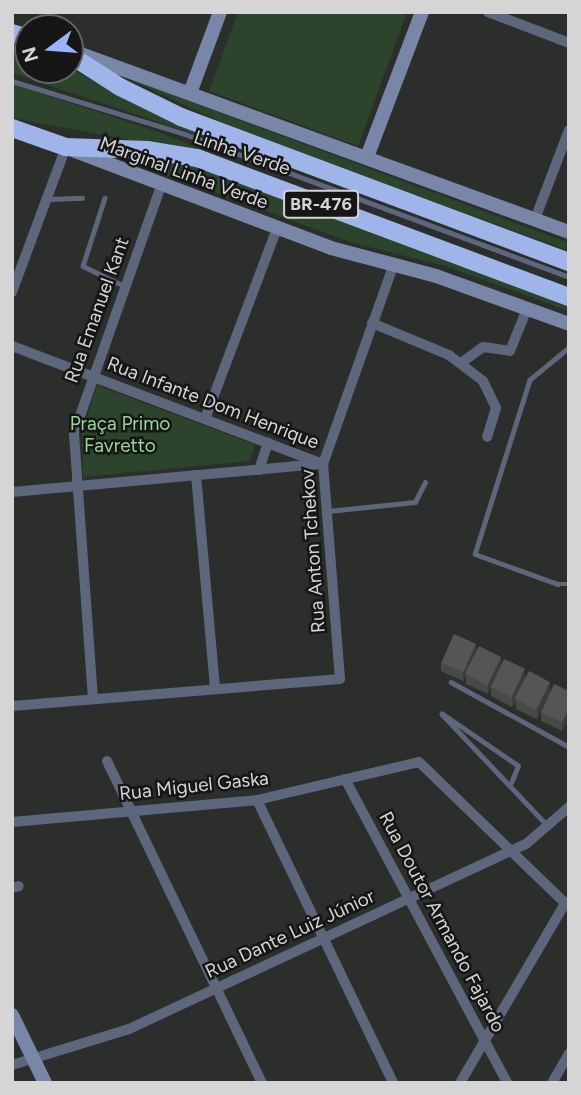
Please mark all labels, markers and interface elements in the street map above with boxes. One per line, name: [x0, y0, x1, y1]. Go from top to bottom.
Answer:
north arrow: [14, 14, 84, 84]
text: N: [17, 44, 43, 65]
street label: Linha Verde: [191, 126, 293, 180]
street label: Marginal Linha Verde: [97, 132, 271, 214]
road number: BR-476: [282, 190, 360, 218]
street label: Rua Emanuel Kant: [60, 234, 134, 386]
street label: Rua Infante Dom Henrique: [104, 352, 322, 454]
park label: Praça Primo Favretto: [70, 413, 170, 457]
street label: Rua Anton Tchekov: [296, 468, 330, 634]
street label: Rua Miguel Gaska: [118, 767, 270, 805]
street label: Rua Doutor Armando Fajardo: [374, 808, 510, 1036]
street label: Rua Dante Luiz Júnior: [202, 885, 378, 983]

